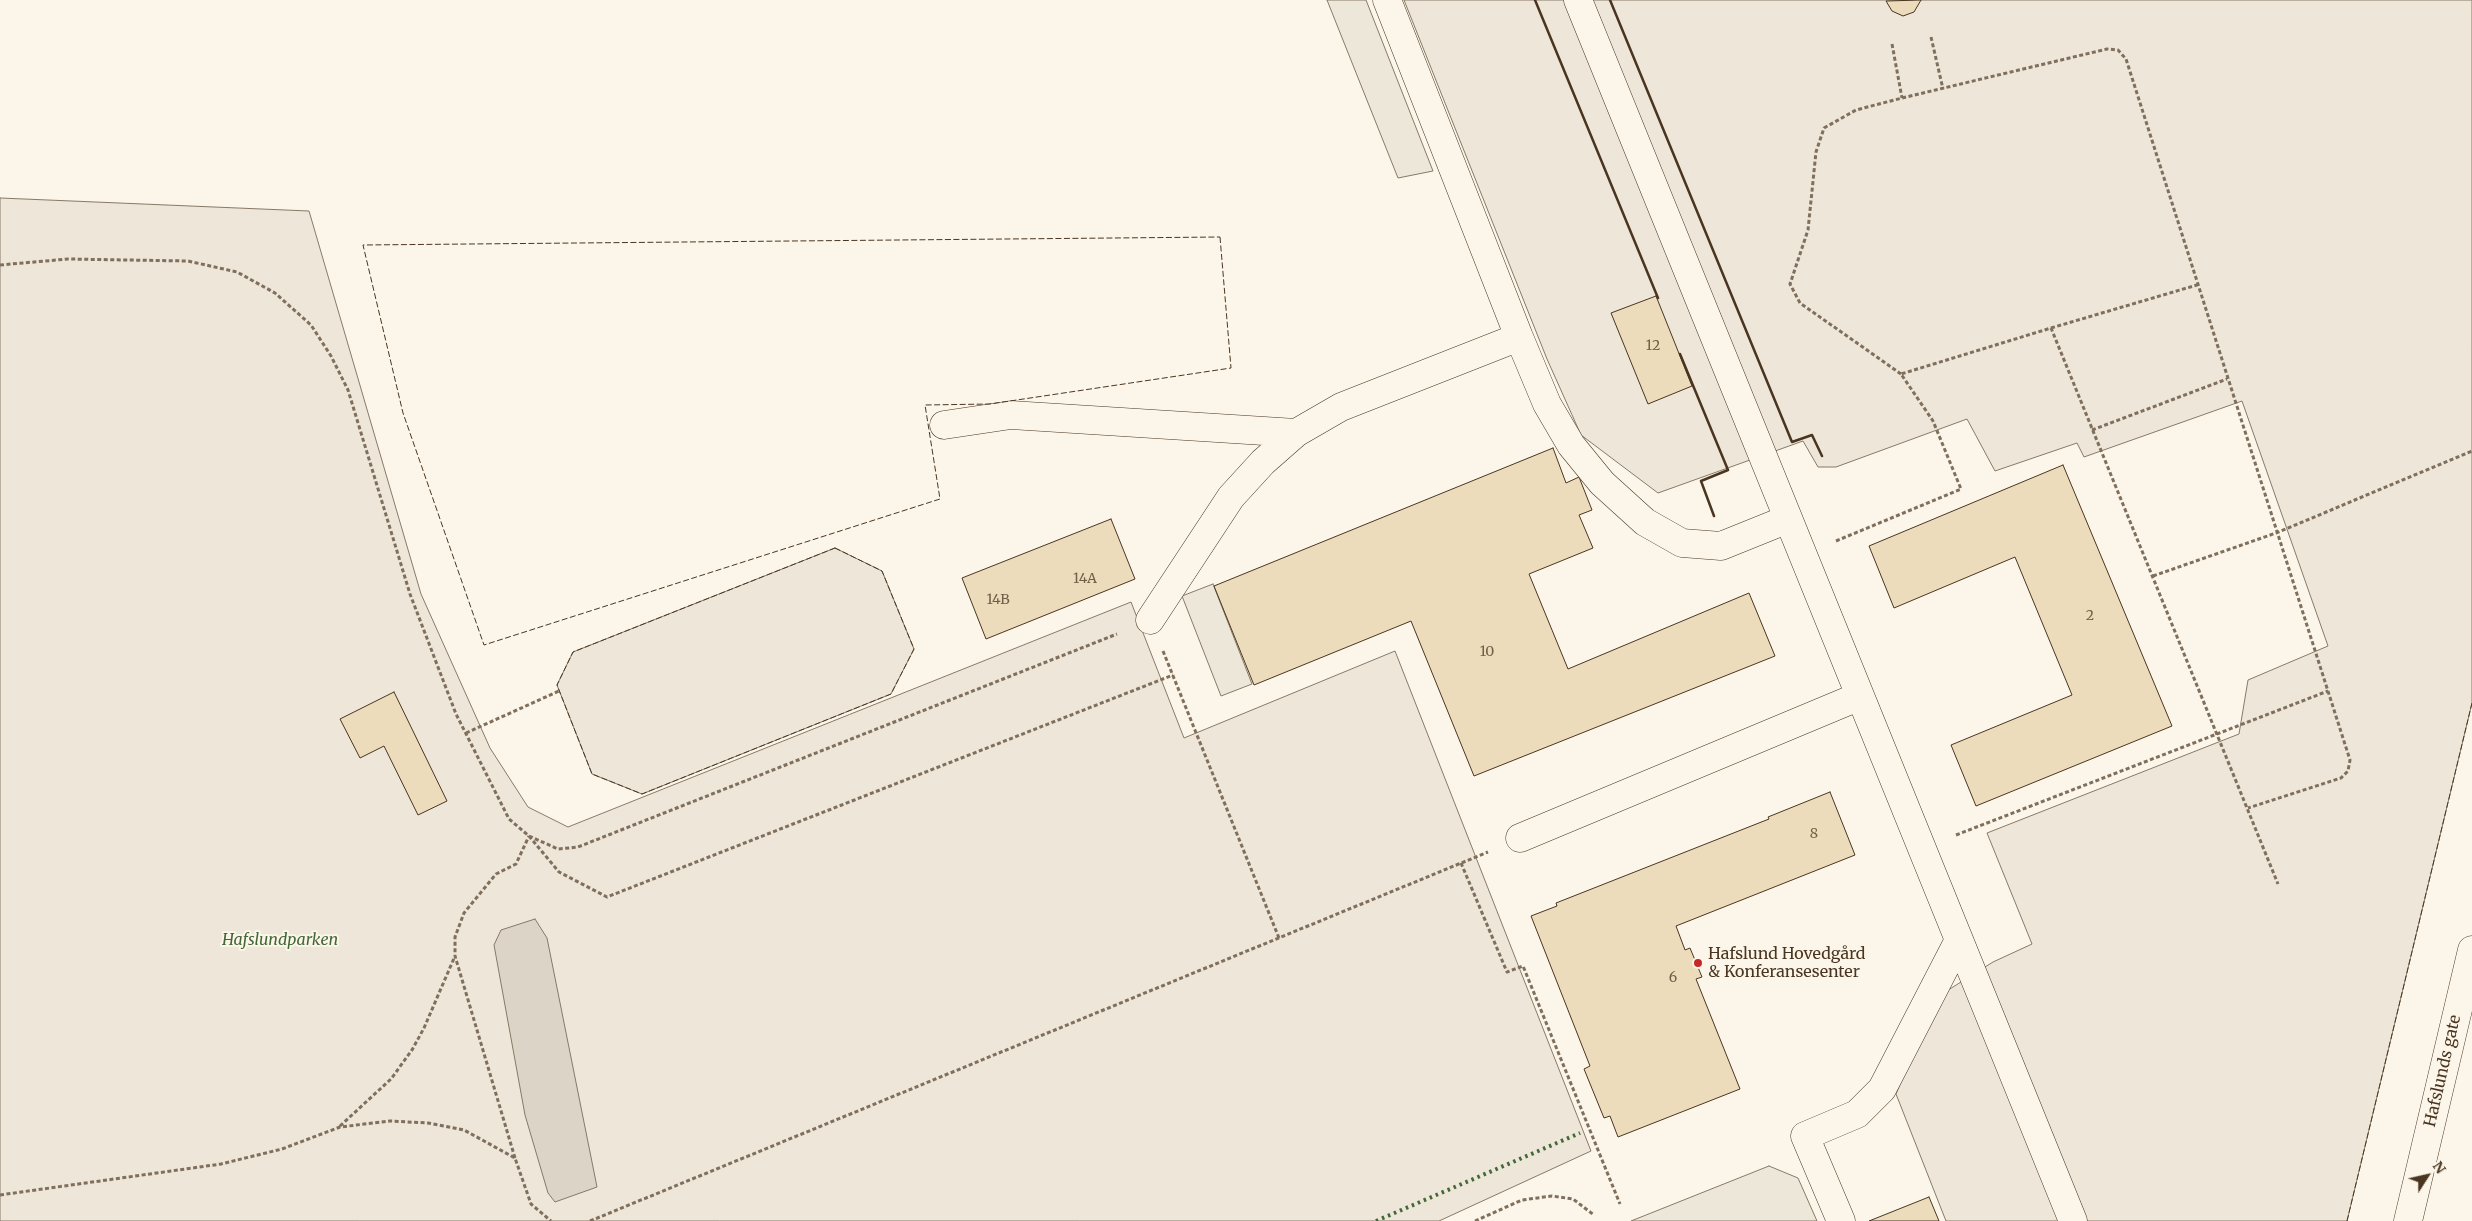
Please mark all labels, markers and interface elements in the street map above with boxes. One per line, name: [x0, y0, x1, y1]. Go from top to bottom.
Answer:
house number: 12: [1646, 338, 1660, 354]
house number: 14A: [1073, 571, 1097, 587]
house number: 14B: [986, 592, 1010, 608]
house number: 2: [2086, 608, 2094, 624]
house number: 10: [1480, 644, 1494, 660]
house number: 8: [1810, 826, 1818, 842]
park label: Hafslundparken: [222, 930, 338, 950]
place label: Hafslund Hovedgård & Konferansesenter: [1708, 944, 1865, 982]
marker: Hafslund Hovedgård & Konferansesenter: [1692, 957, 1704, 969]
house number: 6: [1669, 970, 1677, 986]
street label: Hafslunds gate: [2421, 1013, 2465, 1129]
north arrow: [2402, 1151, 2452, 1201]
text: N: [2429, 1158, 2450, 1177]

